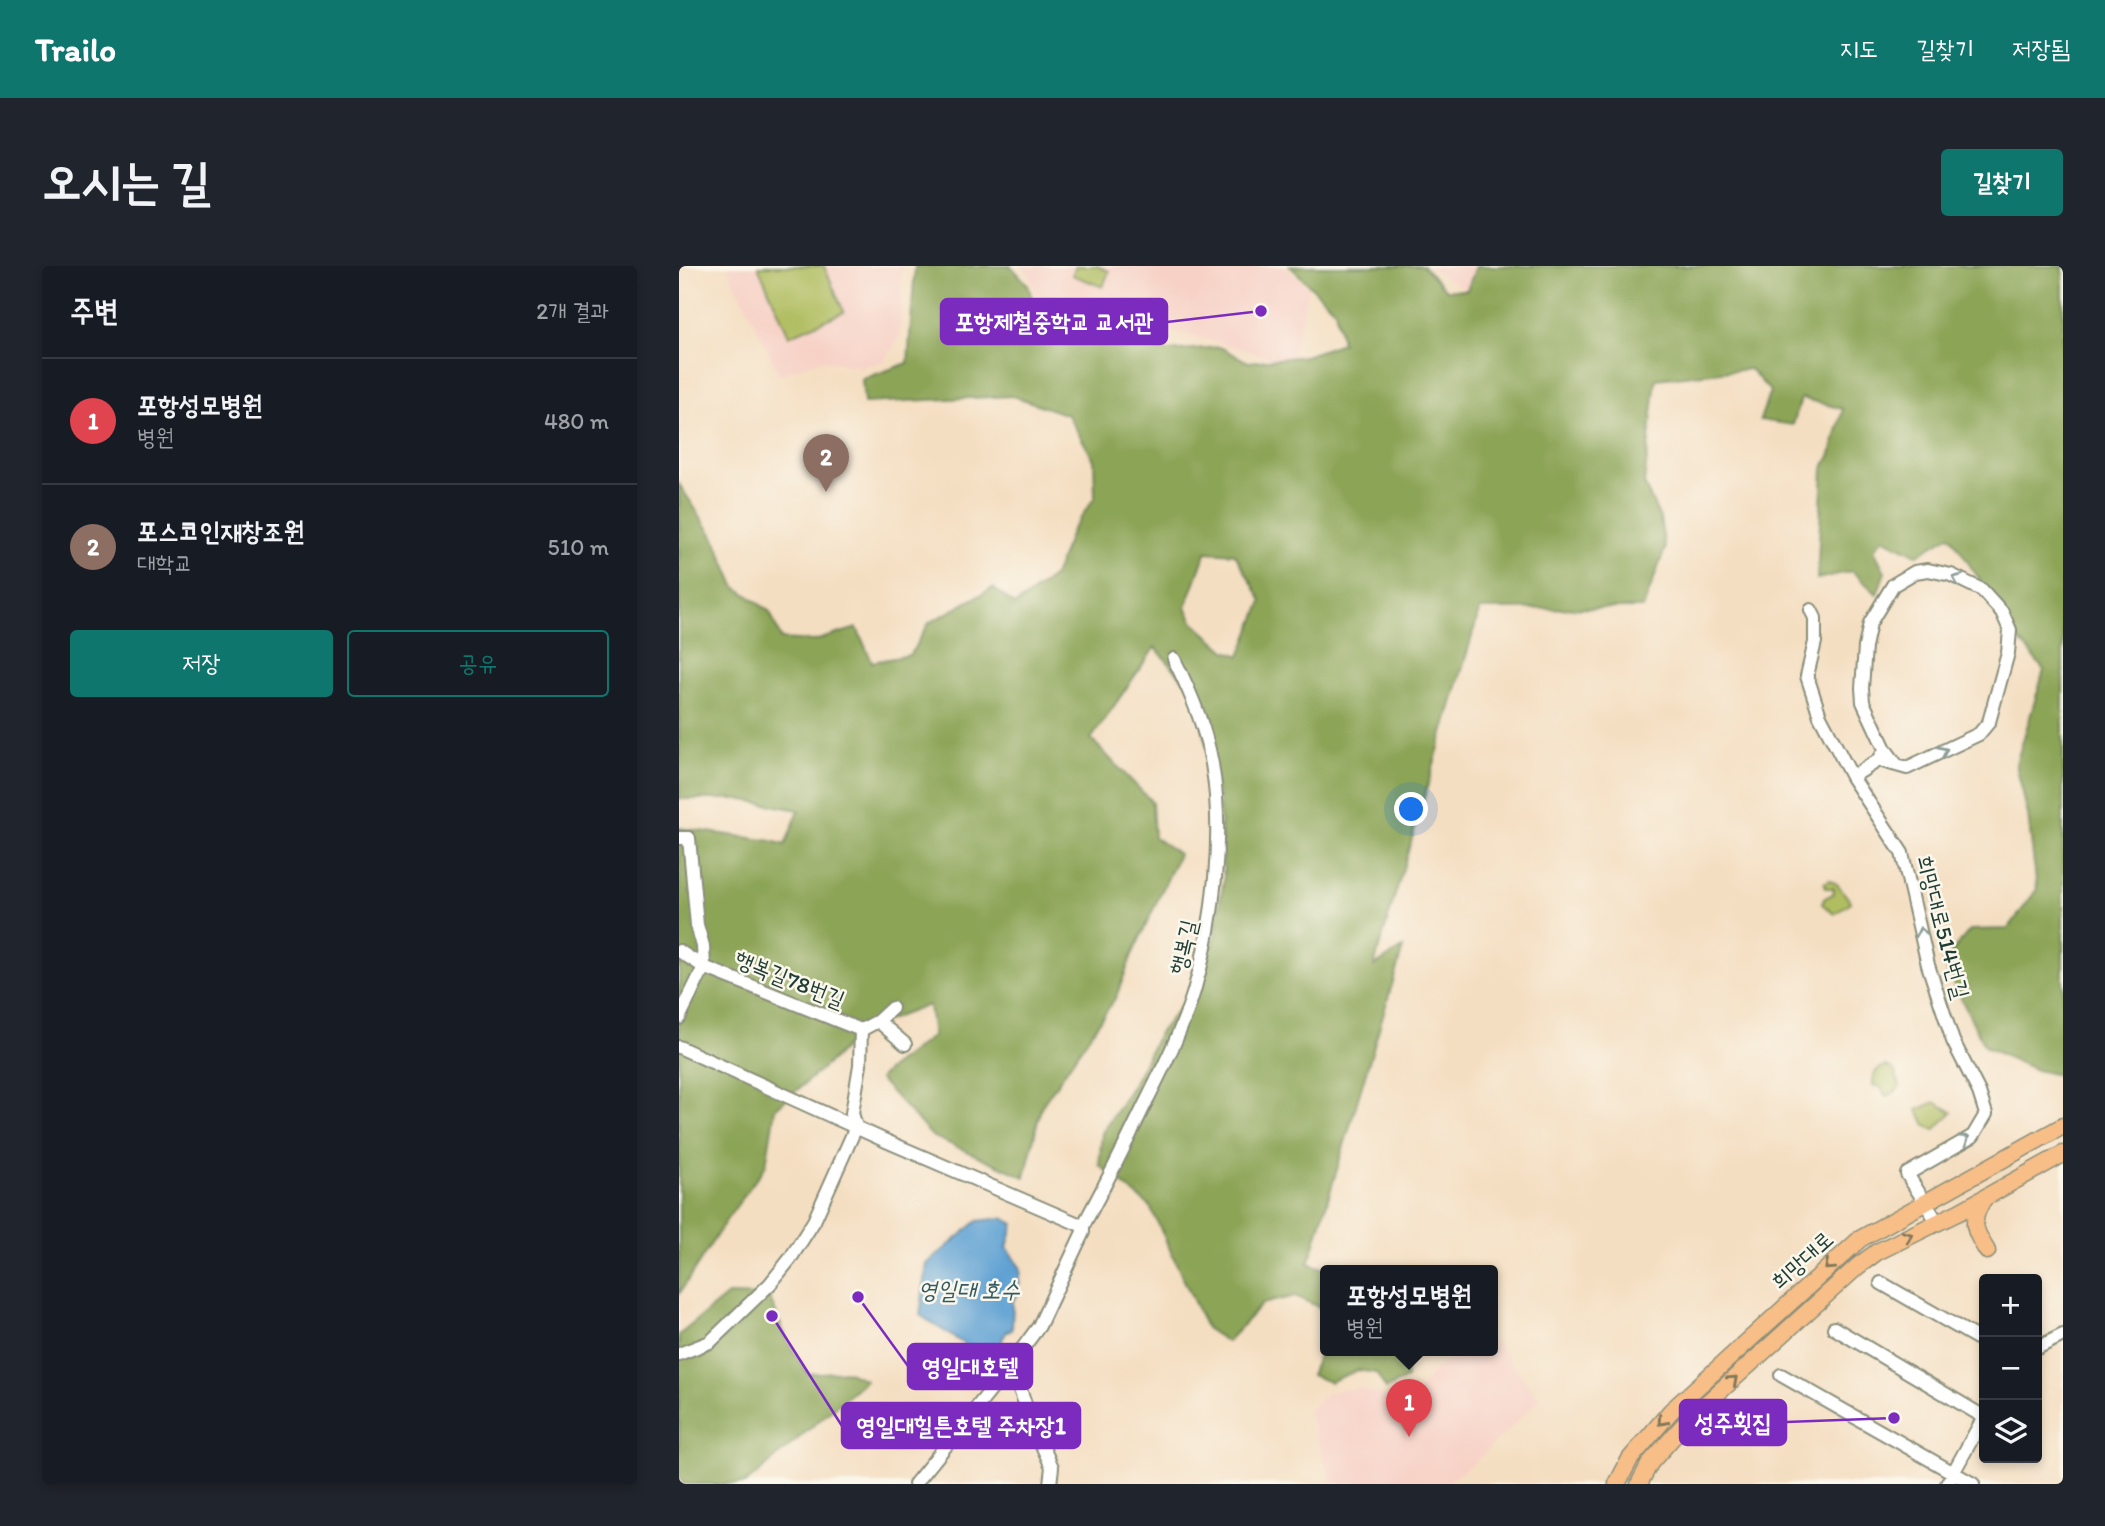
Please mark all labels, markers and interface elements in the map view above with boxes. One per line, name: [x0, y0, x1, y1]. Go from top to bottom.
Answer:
text: Trailo: [35, 30, 116, 69]
text: 지도: [1840, 34, 1878, 63]
text: 길찾기: [1916, 34, 1974, 63]
text: 저장됨: [2012, 34, 2070, 63]
button: 길찾기: [1941, 149, 2063, 216]
text: 오시는 길: [42, 151, 211, 210]
text: 주변: [70, 292, 118, 329]
text: 2개 결과: [536, 297, 609, 325]
callout: 포항제철중학교 교서관: [941, 299, 1167, 344]
text: 포항제철중학교 교서관: [955, 307, 1154, 336]
text: 포항성모병원: [137, 389, 263, 421]
text: 1: [88, 407, 98, 435]
text: 480 m: [544, 407, 609, 435]
text: 병원: [137, 423, 174, 451]
pin: 2: [803, 434, 849, 492]
text: 포스코인재창조원: [137, 515, 304, 547]
text: 2: [87, 533, 99, 561]
text: 510 m: [548, 533, 609, 561]
text: 대학교: [137, 549, 193, 577]
one-way arrow: [1952, 573, 1964, 587]
button: 저장: [70, 630, 333, 697]
button: 공유: [347, 630, 609, 697]
one-way arrow: [1935, 746, 1948, 760]
your location: [1394, 792, 1428, 826]
street label: 희망대로514번길: [1910, 852, 1976, 1002]
street label: 행복길: [1163, 917, 1203, 977]
one-way arrow: [1915, 926, 1929, 938]
street label: 행복길78번길: [731, 944, 849, 1014]
one-way arrow: [1957, 1135, 1970, 1147]
street label: 희망대로: [1765, 1225, 1839, 1295]
one-way arrow: [1902, 1231, 1914, 1245]
one-way arrow: [1824, 1258, 1837, 1270]
popup: [1320, 1265, 1498, 1356]
map controls: [1979, 1274, 2042, 1463]
button: +: [1979, 1274, 2042, 1337]
water label: 영일대 호수: [918, 1275, 1021, 1304]
text: 포항성모병원: [1346, 1279, 1472, 1311]
text: 병원: [1346, 1313, 1383, 1341]
button: −: [1979, 1337, 2042, 1400]
callout: 영일대호텔: [908, 1344, 1032, 1389]
text: 영일대호텔: [922, 1352, 1019, 1381]
one-way arrow: [1725, 1375, 1738, 1388]
pin: 1: [1386, 1379, 1432, 1437]
callout: 성주횟집: [1680, 1400, 1786, 1445]
button: layers: [1979, 1400, 2042, 1463]
callout: 영일대힐튼호텔 주차장1: [842, 1403, 1080, 1448]
text: 성주횟집: [1694, 1408, 1772, 1437]
text: 영일대힐튼호텔 주차장1: [856, 1411, 1067, 1440]
one-way arrow: [1658, 1412, 1670, 1425]

